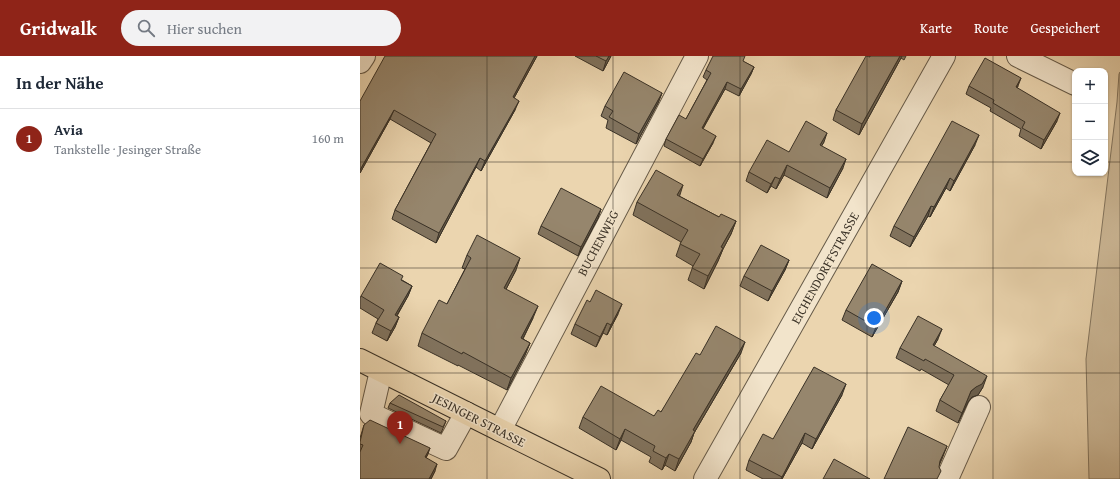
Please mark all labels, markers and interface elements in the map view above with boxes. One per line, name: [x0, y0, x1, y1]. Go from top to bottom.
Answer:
search box: [121, 10, 401, 46]
text: Gridwalk: [20, 14, 97, 42]
icon: search: [135, 17, 157, 39]
text: Hier suchen: [167, 18, 242, 39]
text: Karte: [920, 18, 952, 38]
text: Route: [974, 18, 1008, 38]
text: Gespeichert: [1030, 18, 1100, 38]
map controls: [1072, 68, 1108, 176]
button: +: [1072, 68, 1108, 104]
text: In der Nähe: [16, 70, 104, 95]
button: −: [1072, 104, 1108, 140]
text: Avia: [54, 119, 83, 140]
text: 1: [26, 129, 32, 148]
text: 160 m: [312, 129, 344, 148]
text: Tankstelle · Jesinger Straße: [54, 140, 201, 159]
button: layers: [1072, 140, 1108, 176]
street label: BUCHENWEG: [573, 206, 623, 279]
street label: EICHENDORFFSTRASSE: [786, 208, 864, 328]
your location: [864, 308, 884, 328]
street label: JESINGER STRASSE: [427, 387, 529, 452]
pin: 1: [387, 411, 413, 444]

